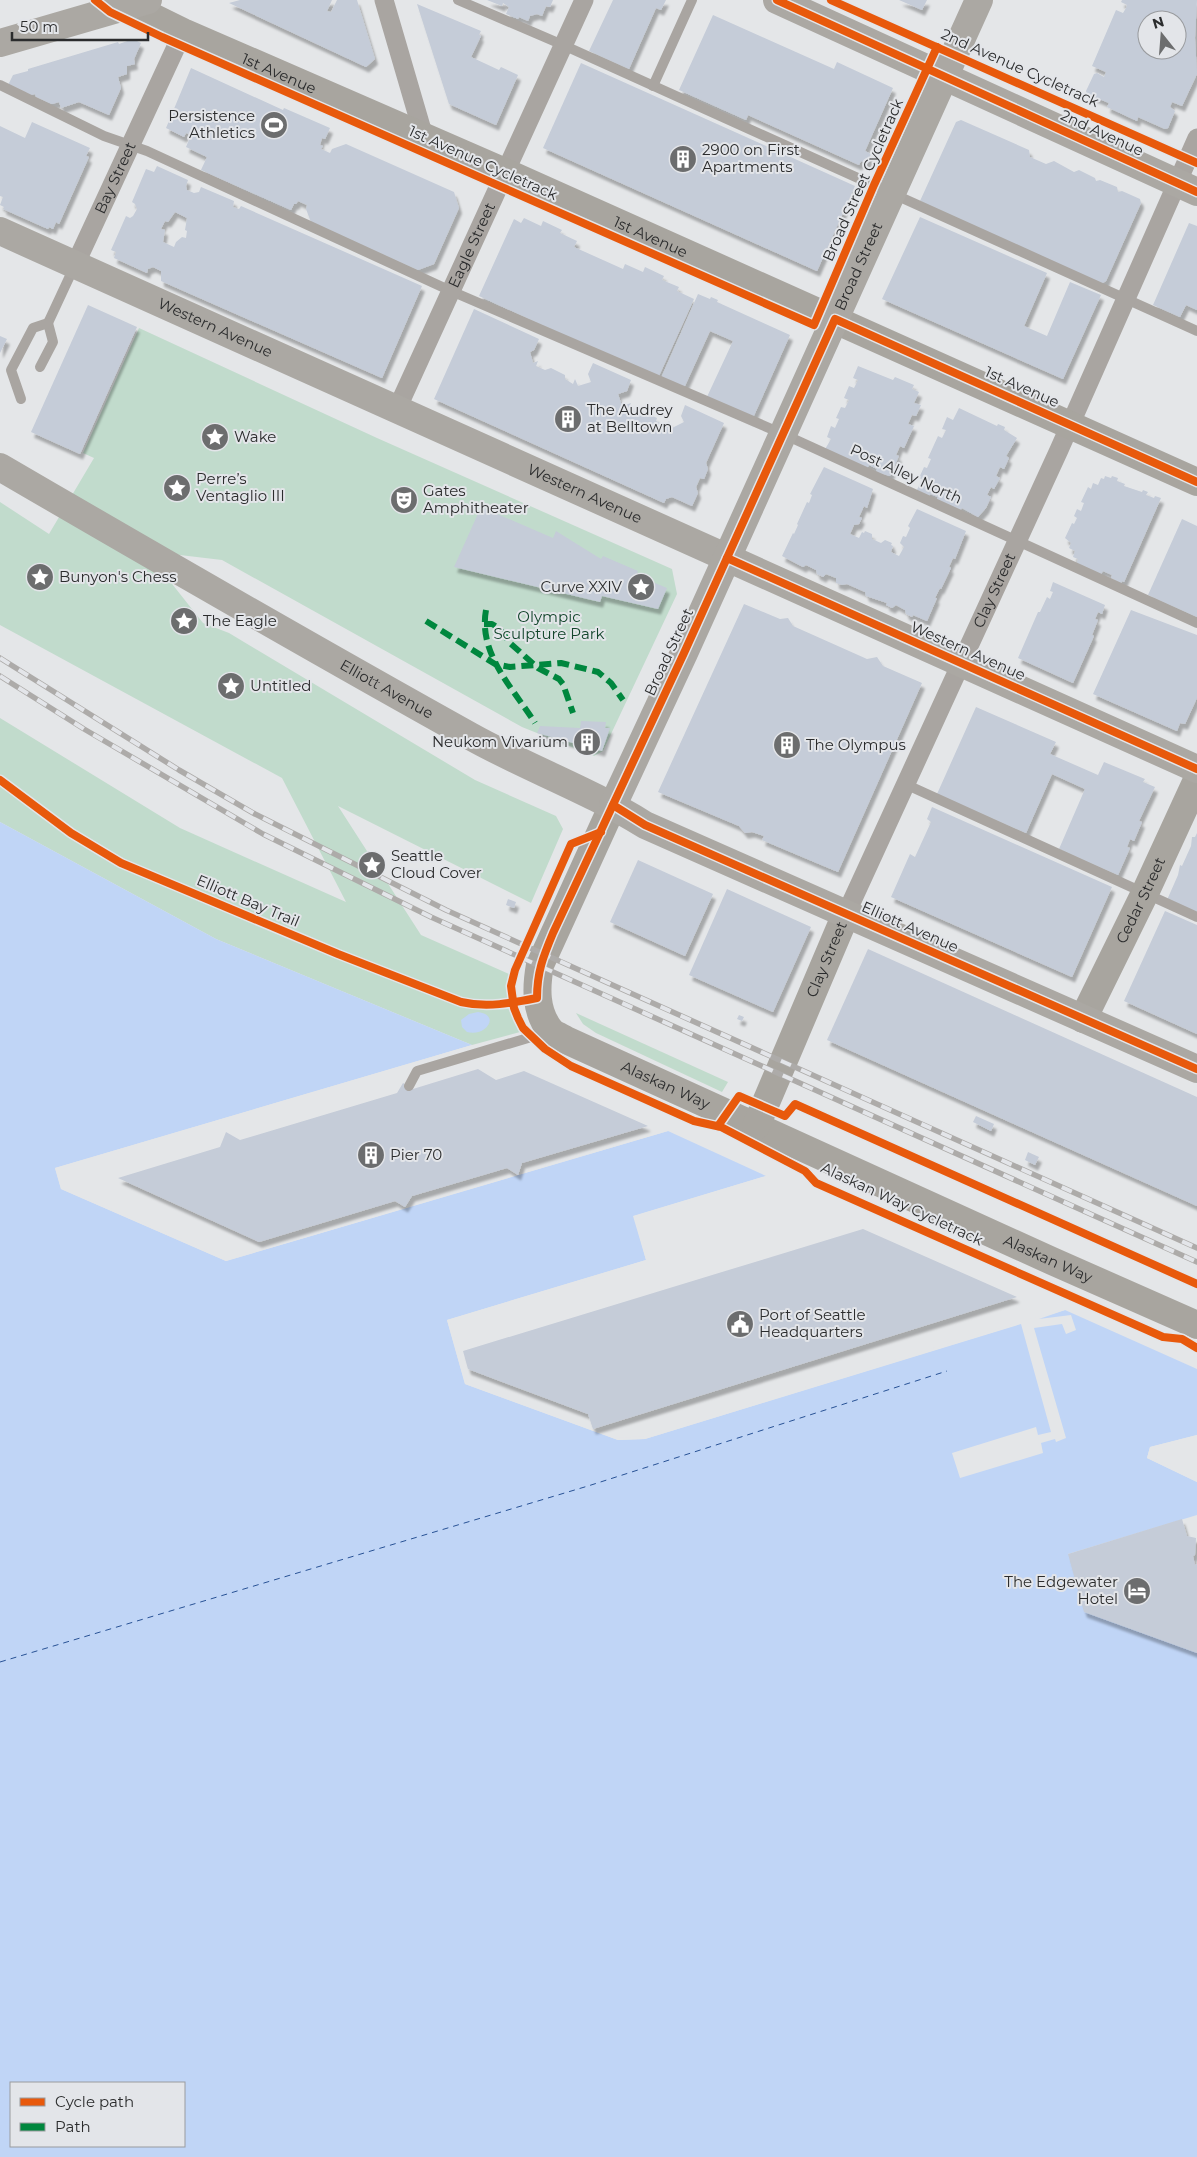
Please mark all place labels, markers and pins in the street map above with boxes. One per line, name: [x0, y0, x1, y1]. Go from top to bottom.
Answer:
place label: Persistence Athletics: [168, 106, 255, 142]
sports icon: Persistence Athletics: [259, 110, 289, 140]
place label: 2900 on First Apartments: [702, 140, 800, 176]
building icon: 2900 on First Apartments: [668, 144, 698, 174]
place label: The Audrey at Belltown: [587, 400, 673, 436]
building icon: The Audrey at Belltown: [553, 404, 583, 434]
place icon: Wake: [200, 422, 230, 452]
place label: Wake: [234, 427, 276, 446]
place label: Perre’s Ventaglio III: [196, 469, 285, 505]
place icon: Perre’s Ventaglio III: [162, 473, 192, 503]
place label: Gates Amphitheater: [423, 481, 529, 517]
theatre icon: Gates Amphitheater: [389, 485, 419, 515]
place icon: Bunyon's Chess: [25, 562, 55, 592]
place label: Bunyon's Chess: [59, 567, 176, 586]
place icon: Curve XXIV: [626, 572, 656, 602]
place label: Curve XXIV: [541, 577, 623, 596]
place icon: The Eagle: [169, 606, 199, 636]
place label: The Eagle: [203, 611, 277, 630]
place icon: Untitled: [216, 671, 246, 701]
place label: Untitled: [250, 676, 311, 695]
building icon: Neukom Vivarium: [572, 727, 602, 757]
building icon: The Olympus: [772, 730, 802, 760]
place label: Neukom Vivarium: [432, 732, 568, 751]
place label: The Olympus: [806, 735, 906, 754]
place label: Seattle Cloud Cover: [391, 846, 482, 882]
place icon: Seattle Cloud Cover: [357, 850, 387, 880]
building icon: Pier 70: [356, 1140, 386, 1170]
place label: Pier 70: [390, 1145, 442, 1164]
place label: Port of Seattle Headquarters: [759, 1305, 866, 1341]
public building icon: Port of Seattle Headquarters: [725, 1309, 755, 1339]
place label: The Edgewater Hotel: [1004, 1572, 1118, 1608]
hotel icon: The Edgewater Hotel: [1122, 1576, 1152, 1606]

